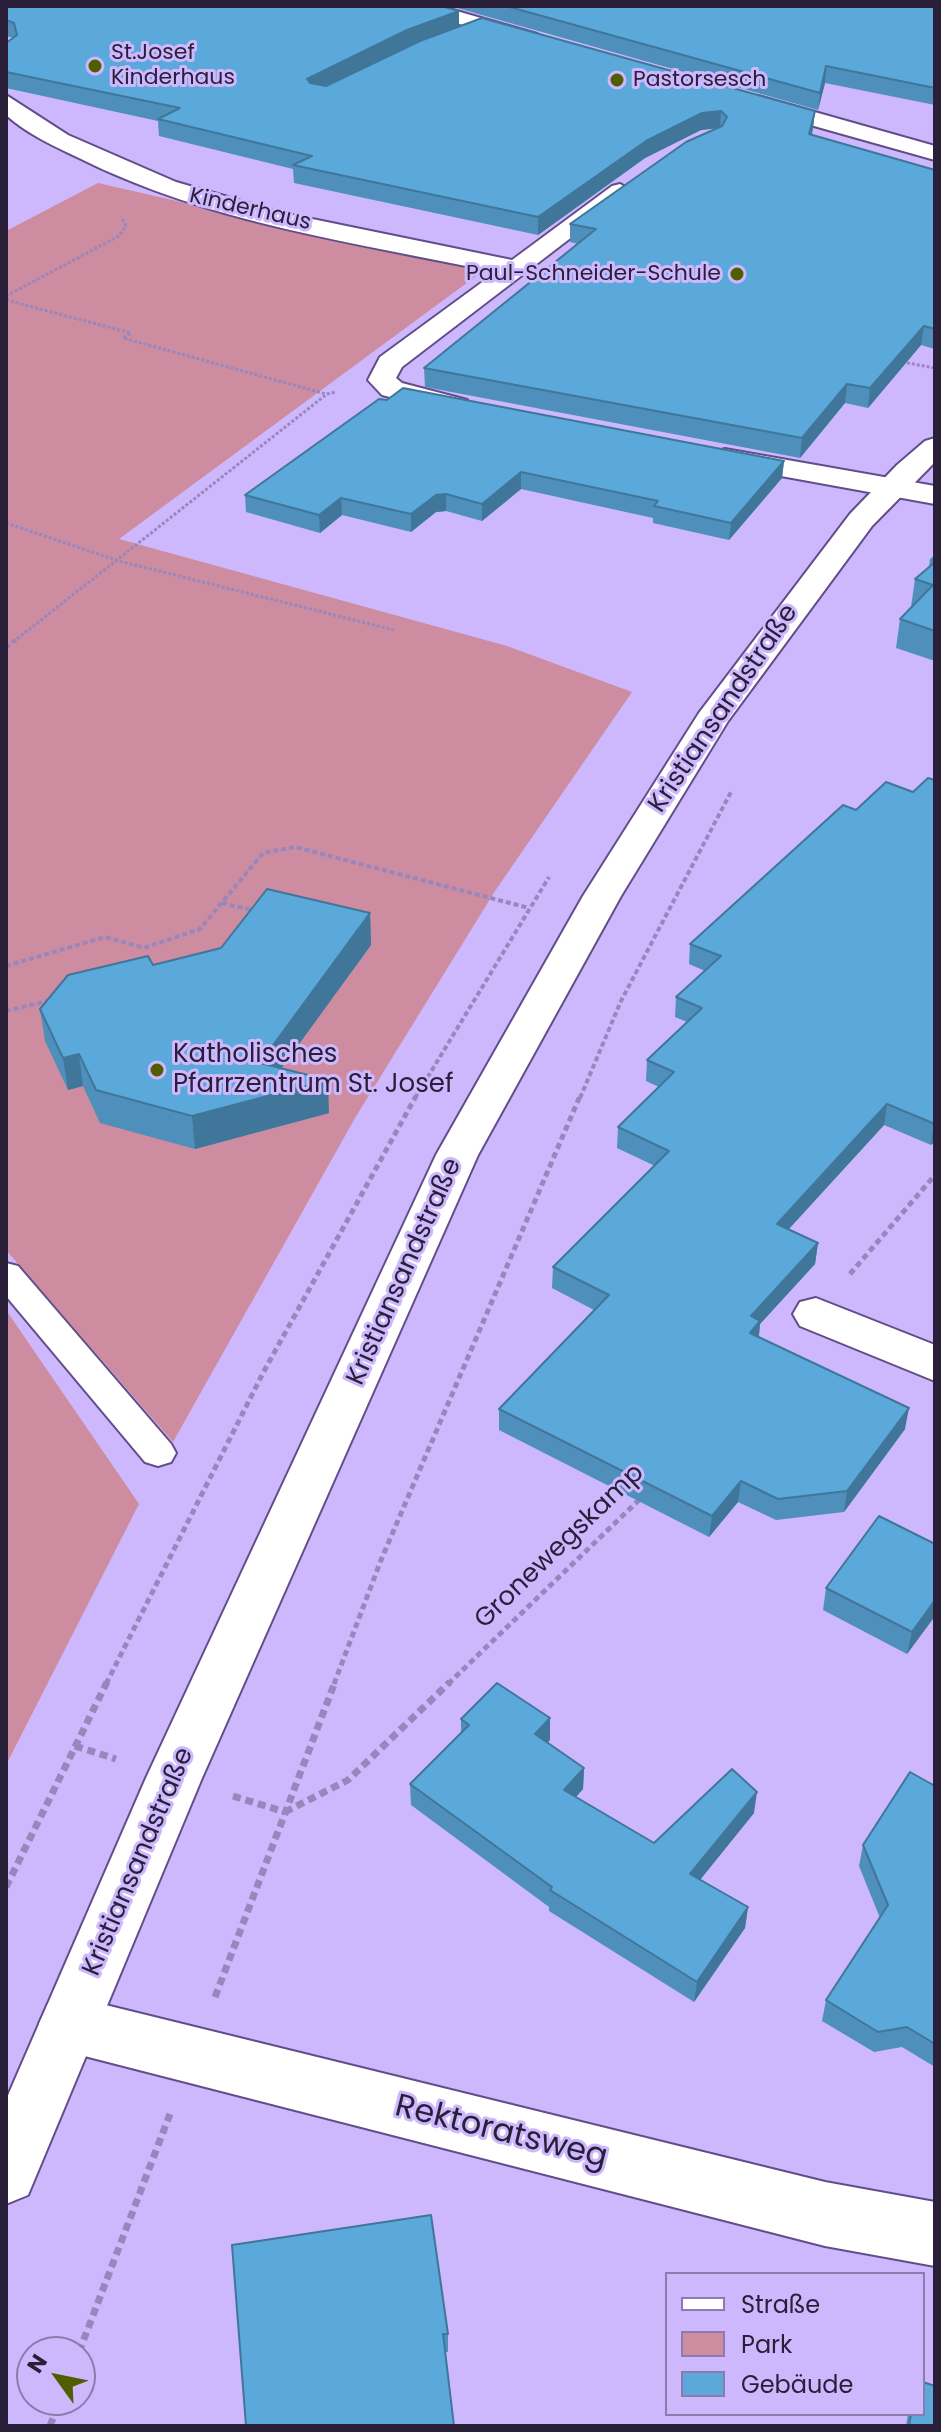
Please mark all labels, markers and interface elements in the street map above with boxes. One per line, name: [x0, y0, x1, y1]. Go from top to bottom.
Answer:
place label: St.Josef Kinderhaus: [111, 40, 235, 92]
marker: St.Josef Kinderhaus: [86, 57, 104, 75]
place label: Pastorsesch: [633, 67, 766, 93]
marker: Pastorsesch: [608, 71, 626, 89]
street label: Kinderhaus: [187, 183, 313, 237]
place label: Paul-Schneider-Schule: [466, 261, 721, 287]
marker: Paul-Schneider-Schule: [728, 265, 746, 283]
street label: Kristiansandstraße: [643, 599, 805, 819]
place label: Katholisches Pfarrzentrum St. Josef: [173, 1039, 453, 1100]
marker: Katholisches Pfarrzentrum St. Josef: [148, 1061, 166, 1079]
street label: Kristiansandstraße: [341, 1154, 469, 1390]
street label: Gronewegskamp: [469, 1458, 651, 1636]
street label: Kristiansandstraße: [77, 1743, 201, 1981]
street label: Rektoratsweg: [391, 2088, 611, 2178]
legend: [665, 2272, 925, 2416]
text: Straße: [741, 2288, 820, 2321]
text: Park: [741, 2328, 792, 2361]
north arrow: [16, 2336, 96, 2416]
text: N: [20, 2348, 55, 2379]
text: Gebäude: [741, 2368, 853, 2401]

